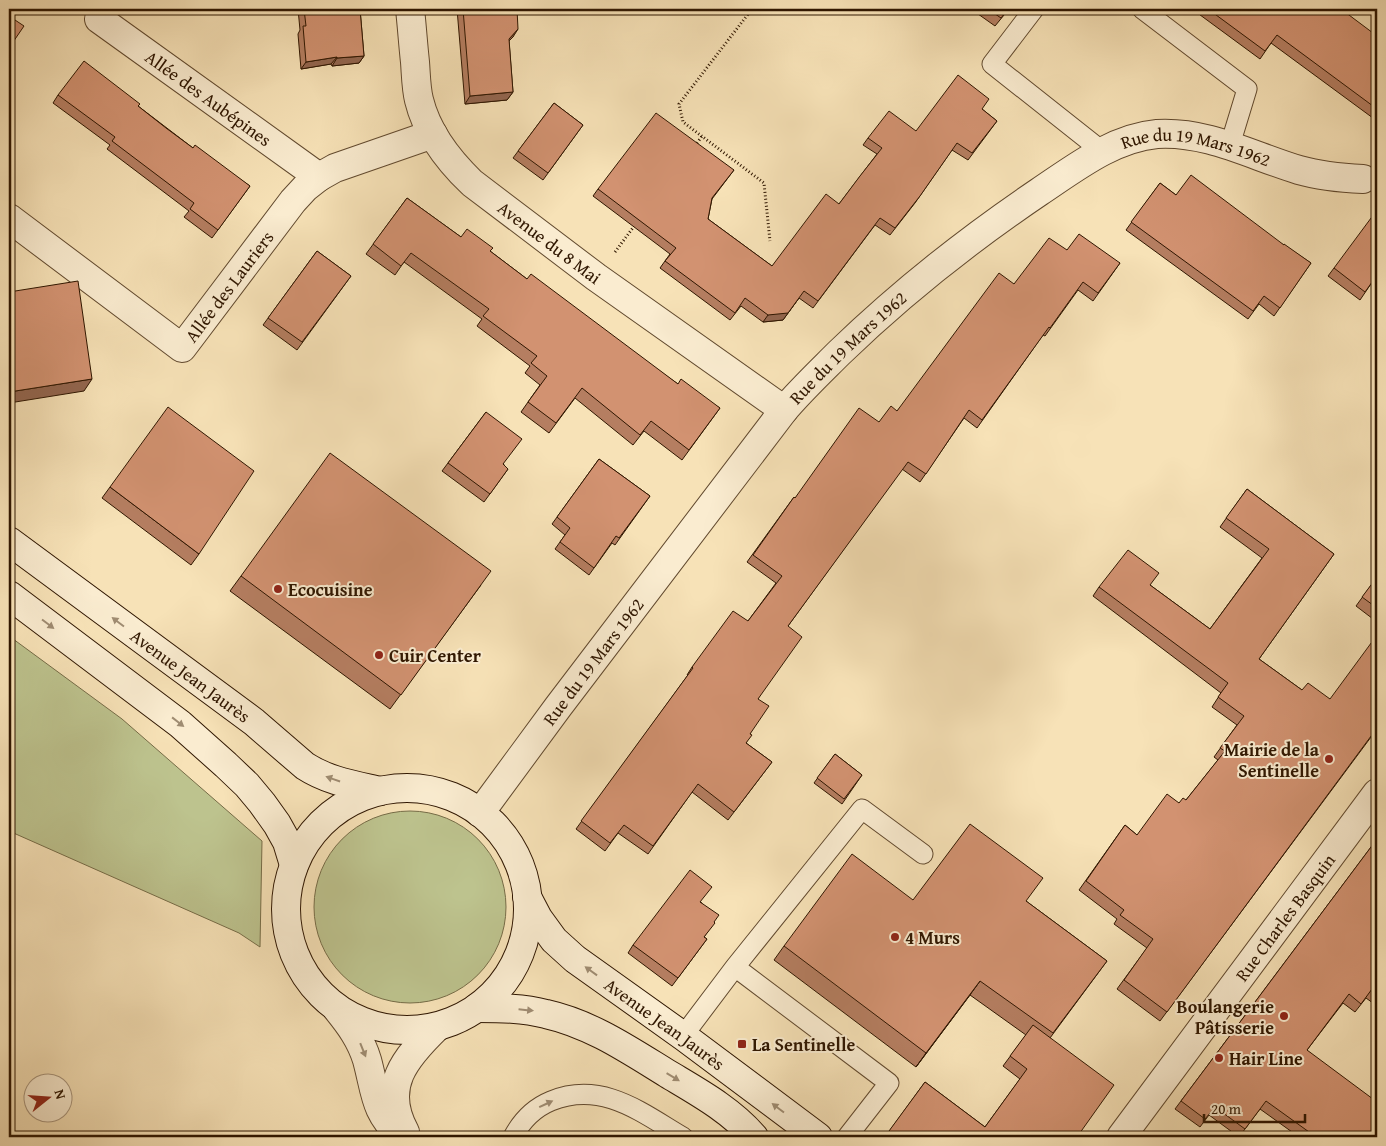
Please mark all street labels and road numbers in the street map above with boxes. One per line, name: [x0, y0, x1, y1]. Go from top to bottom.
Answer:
street label: Allée des Aubépines: [140, 43, 277, 152]
street label: Rue du 19 Mars 1962: [1117, 120, 1275, 173]
street label: Avenue du 8 Mai: [492, 194, 607, 290]
street label: Allée des Lauriers: [178, 225, 280, 348]
street label: Rue du 19 Mars 1962: [782, 284, 912, 410]
street label: Rue du 19 Mars 1962: [536, 592, 650, 731]
street label: Avenue Jean Jaurès: [125, 622, 256, 729]
street label: Rue Charles Basquin: [1228, 848, 1341, 987]
street label: Avenue Jean Jaurès: [599, 971, 731, 1077]

